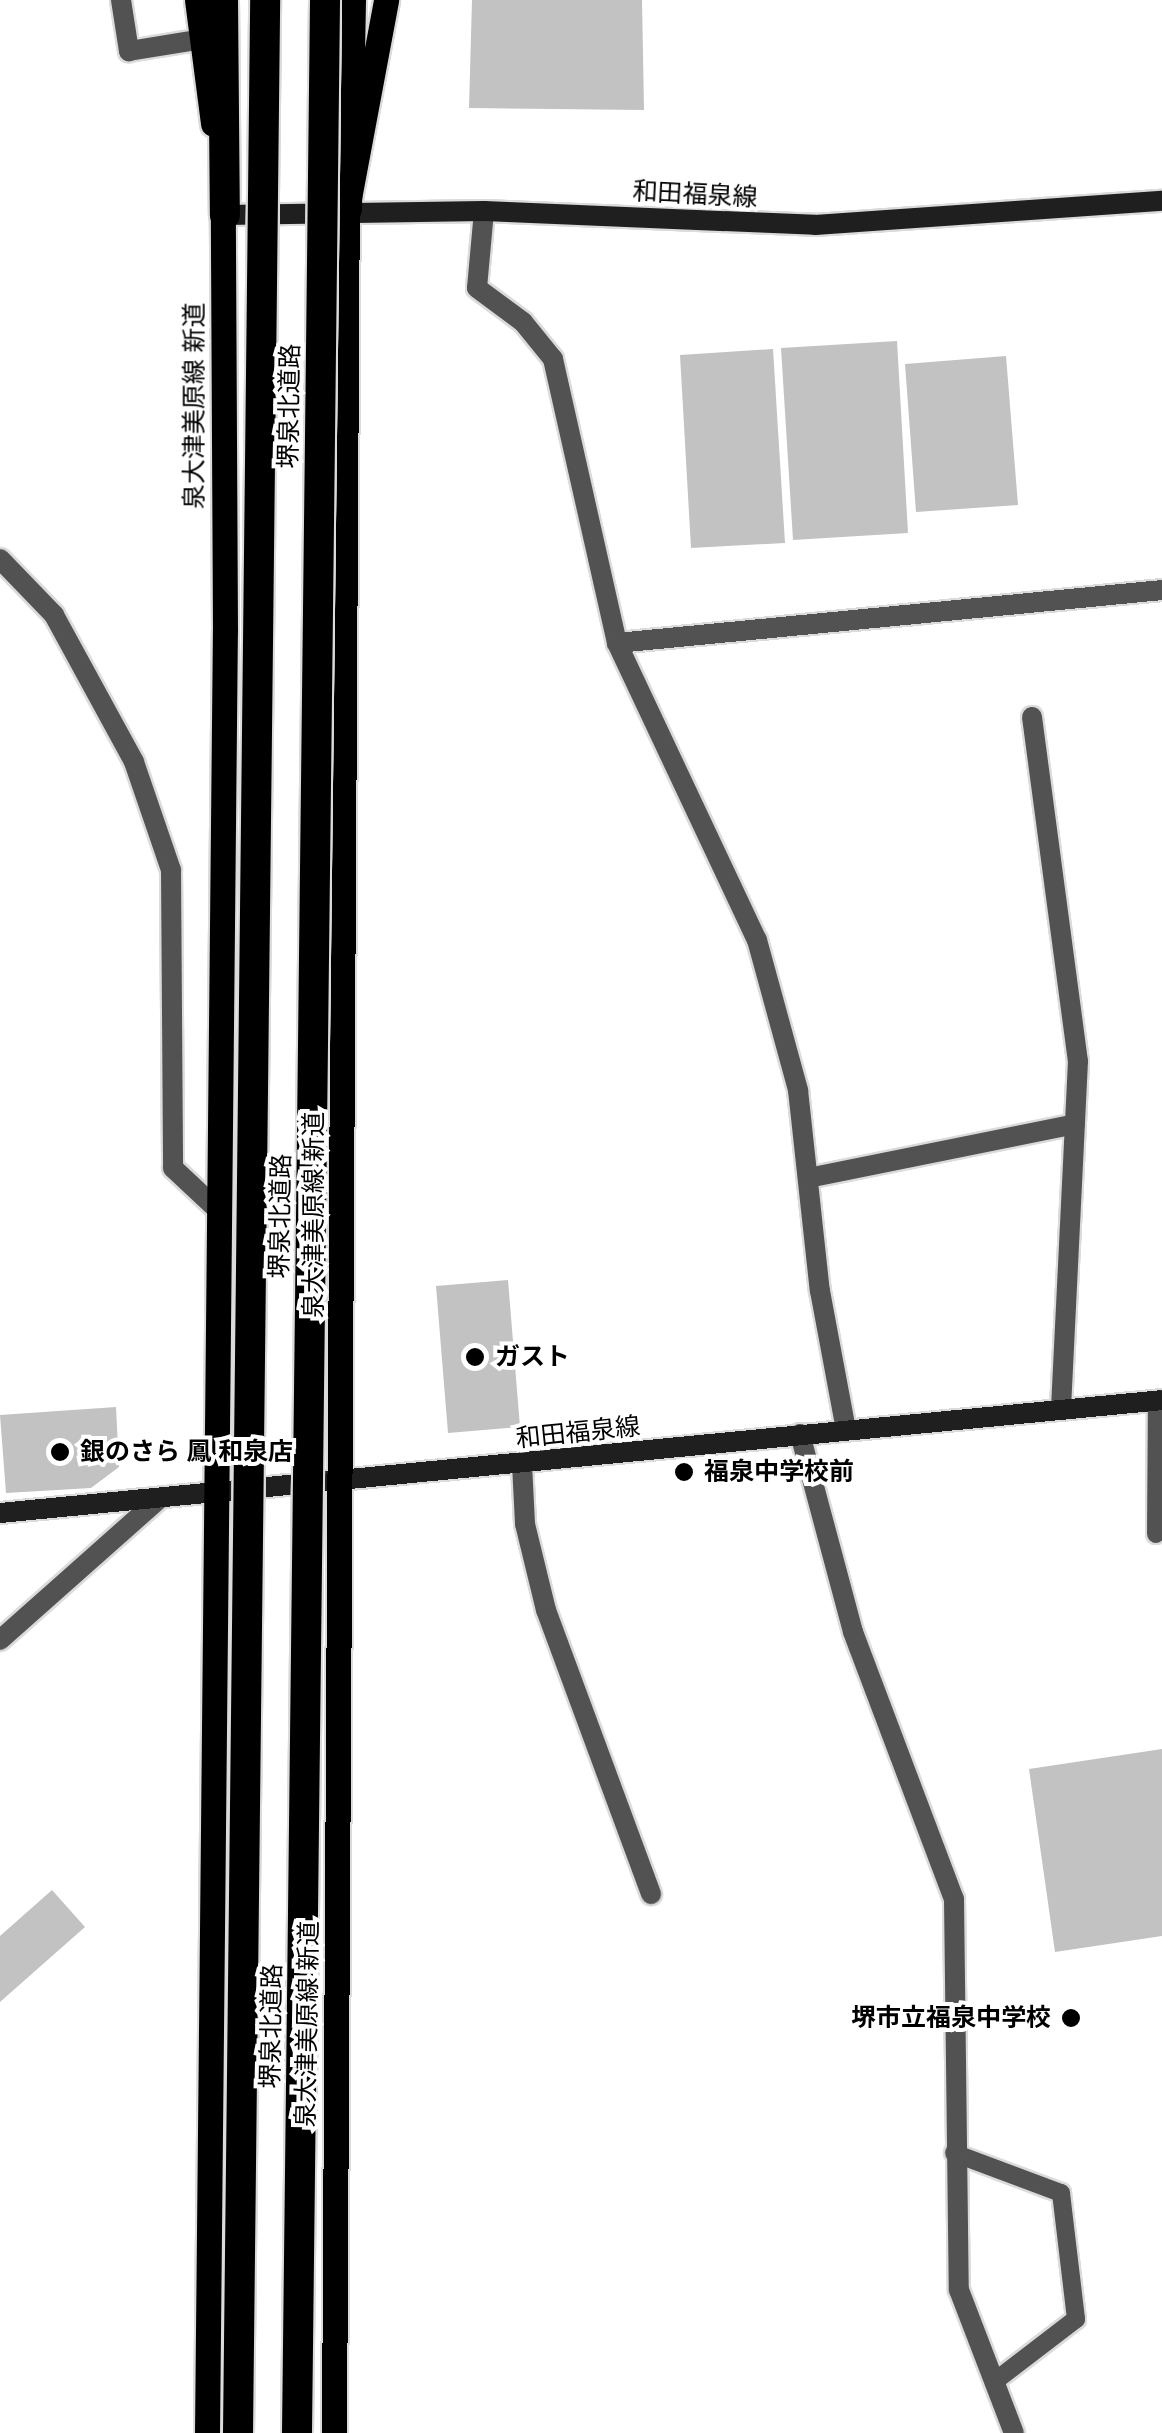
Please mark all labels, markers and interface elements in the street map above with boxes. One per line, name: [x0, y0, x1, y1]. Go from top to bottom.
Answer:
street label: 和田福泉線: [632, 177, 758, 213]
street label: 泉大津美原線 新道: [180, 303, 210, 509]
street label: 堺泉北道路: [274, 343, 306, 469]
street label: 泉大津美原線 新道: [299, 1112, 329, 1318]
street label: 堺泉北道路: [265, 1153, 297, 1279]
place label: ガスト: [495, 1342, 570, 1372]
marker: ガスト: [464, 1346, 486, 1368]
street label: 和田福泉線: [514, 1412, 642, 1454]
place label: 銀のさら 鳳 和泉店: [80, 1437, 293, 1467]
marker: 銀のさら 鳳 和泉店: [49, 1441, 71, 1463]
place label: 福泉中学校前: [704, 1457, 854, 1487]
marker: 福泉中学校前: [673, 1461, 695, 1483]
street label: 泉大津美原線 新道: [291, 1921, 325, 2127]
street label: 堺泉北道路: [256, 1963, 288, 2089]
place label: 堺市立福泉中学校: [851, 2003, 1051, 2033]
marker: 堺市立福泉中学校: [1060, 2007, 1082, 2029]

